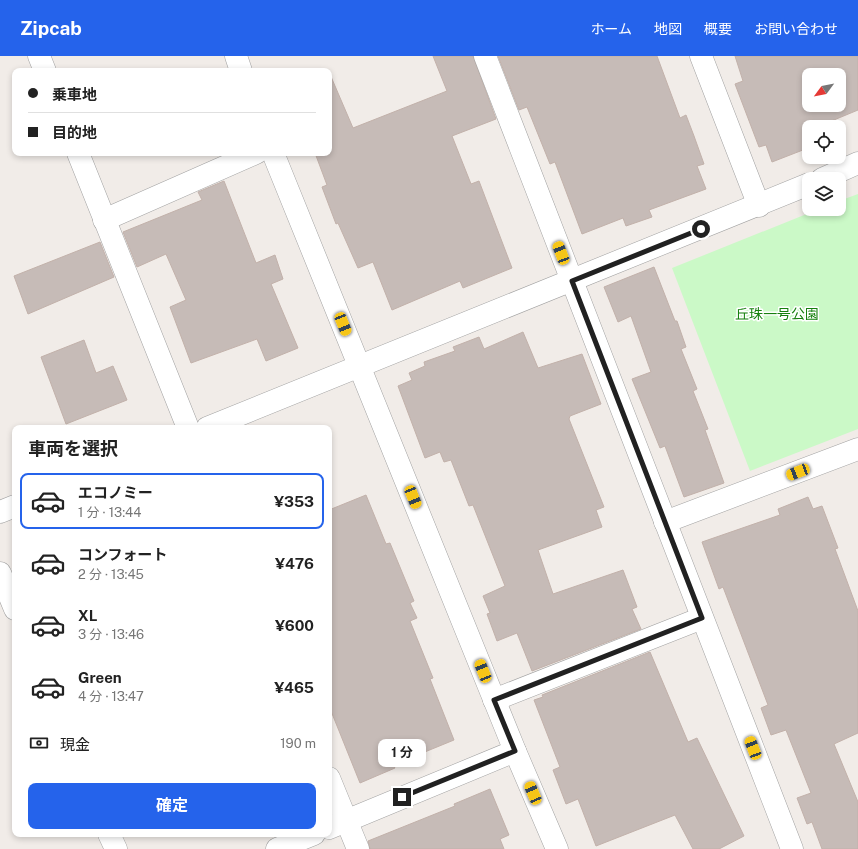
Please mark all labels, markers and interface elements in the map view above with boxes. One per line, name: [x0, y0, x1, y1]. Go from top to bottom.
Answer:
text: Zipcab: [20, 17, 82, 39]
text: ホーム: [590, 21, 632, 37]
text: 地図: [654, 21, 682, 37]
text: 概要: [704, 21, 732, 37]
text: お問い合わせ: [754, 21, 838, 37]
north arrow: [802, 68, 846, 112]
map controls: [802, 68, 846, 216]
text: 乗車地: [52, 86, 97, 103]
button: locate: [802, 120, 846, 164]
text: 目的地: [52, 124, 97, 141]
button: layers: [802, 172, 846, 216]
route start: [692, 220, 710, 238]
car: [551, 240, 571, 266]
park label: 丘珠一号公園: [735, 306, 819, 322]
car: [333, 311, 353, 337]
text: 車両を選択: [28, 438, 118, 459]
car: [785, 462, 811, 482]
icon: car: [30, 483, 66, 519]
text: エコノミー: [78, 484, 153, 501]
car: [403, 484, 423, 510]
text: ¥353: [274, 493, 314, 510]
text: 1 分 · 13:44: [78, 505, 141, 520]
icon: car: [30, 545, 66, 581]
text: コンフォート: [78, 546, 168, 563]
text: ¥476: [275, 555, 314, 572]
text: 2 分 · 13:45: [78, 567, 144, 582]
icon: car: [30, 607, 66, 643]
text: XL: [78, 607, 97, 624]
text: ¥600: [275, 617, 314, 634]
text: 3 分 · 13:46: [78, 627, 144, 642]
car: [473, 658, 493, 684]
icon: car: [30, 669, 66, 705]
text: Green: [78, 669, 122, 686]
text: ¥465: [274, 679, 314, 696]
text: 4 分 · 13:47: [78, 689, 144, 704]
icon: cash: [28, 732, 50, 754]
car: [743, 735, 763, 761]
text: 現金: [60, 736, 90, 753]
text: 190 m: [280, 736, 316, 751]
callout: 1 分: [378, 739, 426, 767]
text: 1 分: [391, 745, 413, 760]
car: [523, 780, 543, 806]
button: 確定: [28, 783, 316, 829]
route end: [393, 788, 411, 806]

